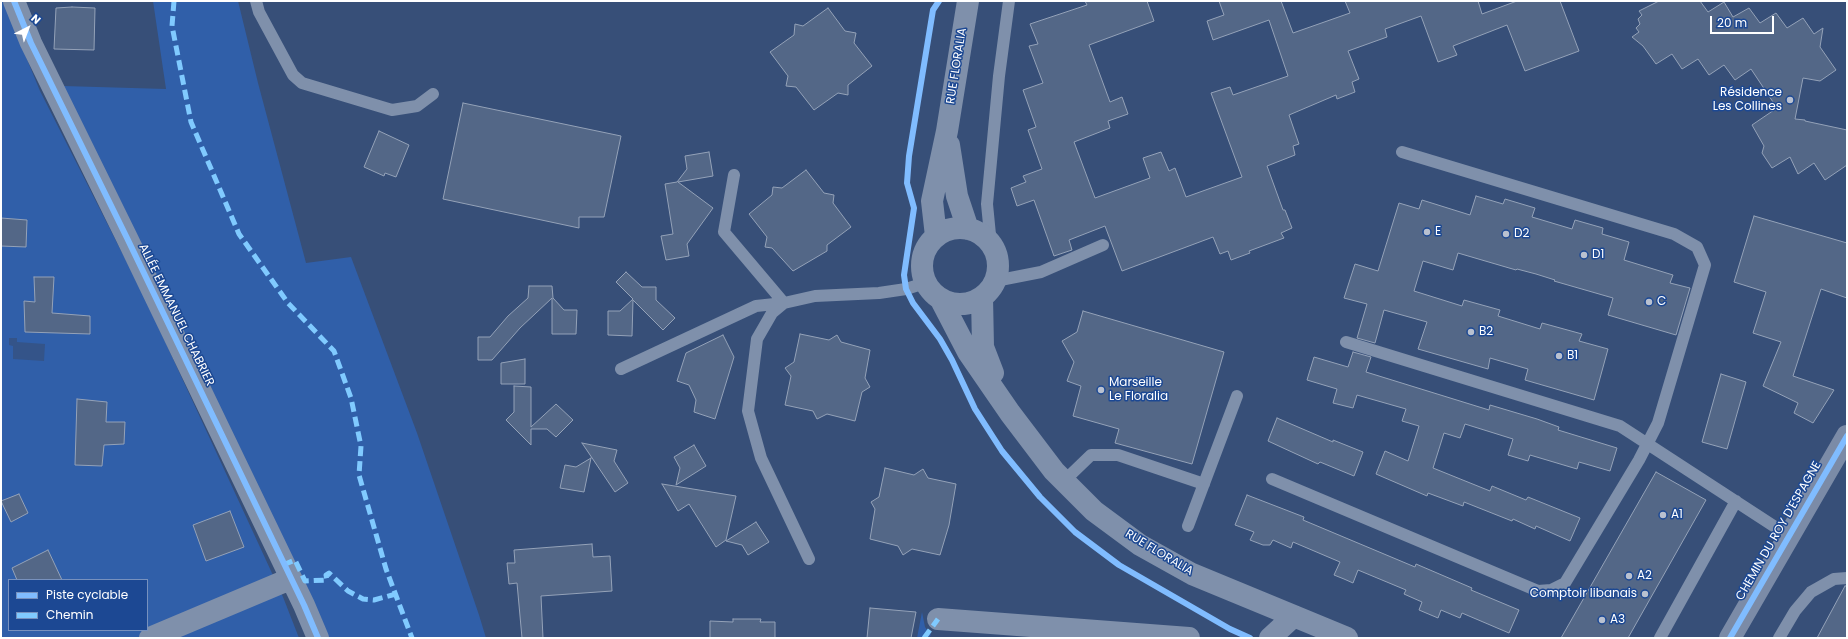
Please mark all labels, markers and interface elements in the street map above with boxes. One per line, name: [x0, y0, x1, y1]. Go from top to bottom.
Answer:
north arrow: [8, 8, 48, 48]
scale bar: [1712, 8, 1776, 34]
text: N: [28, 10, 44, 28]
text: 20 m: [1717, 14, 1747, 31]
street label: RUE FLORALIA: [944, 27, 970, 105]
place label: Résidence Les Collines: [1713, 86, 1782, 114]
marker: Résidence Les Collines: [1785, 95, 1795, 105]
place label: E: [1435, 225, 1441, 239]
marker: E: [1422, 227, 1432, 237]
place label: D2: [1514, 227, 1529, 241]
marker: D2: [1501, 229, 1511, 239]
street label: ALLÉE EMMANUEL CHABRIER: [135, 241, 217, 389]
place label: D1: [1592, 248, 1604, 262]
marker: D1: [1579, 250, 1589, 260]
place label: C: [1657, 295, 1666, 309]
marker: C: [1644, 297, 1654, 307]
place label: B2: [1479, 325, 1493, 339]
marker: B2: [1466, 327, 1476, 337]
place label: B1: [1567, 349, 1578, 363]
marker: B1: [1554, 351, 1564, 361]
place label: Marseille Le Floralia: [1109, 376, 1168, 404]
marker: Marseille Le Floralia: [1096, 385, 1106, 395]
street label: CHEMIN DU ROY D'ESPAGNE: [1733, 459, 1825, 603]
place label: A1: [1671, 508, 1683, 522]
marker: A1: [1658, 510, 1668, 520]
street label: RUE FLORALIA: [1122, 527, 1196, 579]
place label: A2: [1637, 569, 1652, 583]
marker: A2: [1624, 571, 1634, 581]
legend: [8, 579, 148, 631]
text: Piste cyclable: [46, 586, 128, 603]
place label: Comptoir libanais: [1530, 587, 1637, 601]
marker: Comptoir libanais: [1640, 589, 1650, 599]
text: Chemin: [46, 606, 93, 623]
place label: A3: [1610, 613, 1625, 627]
marker: A3: [1597, 615, 1607, 625]

